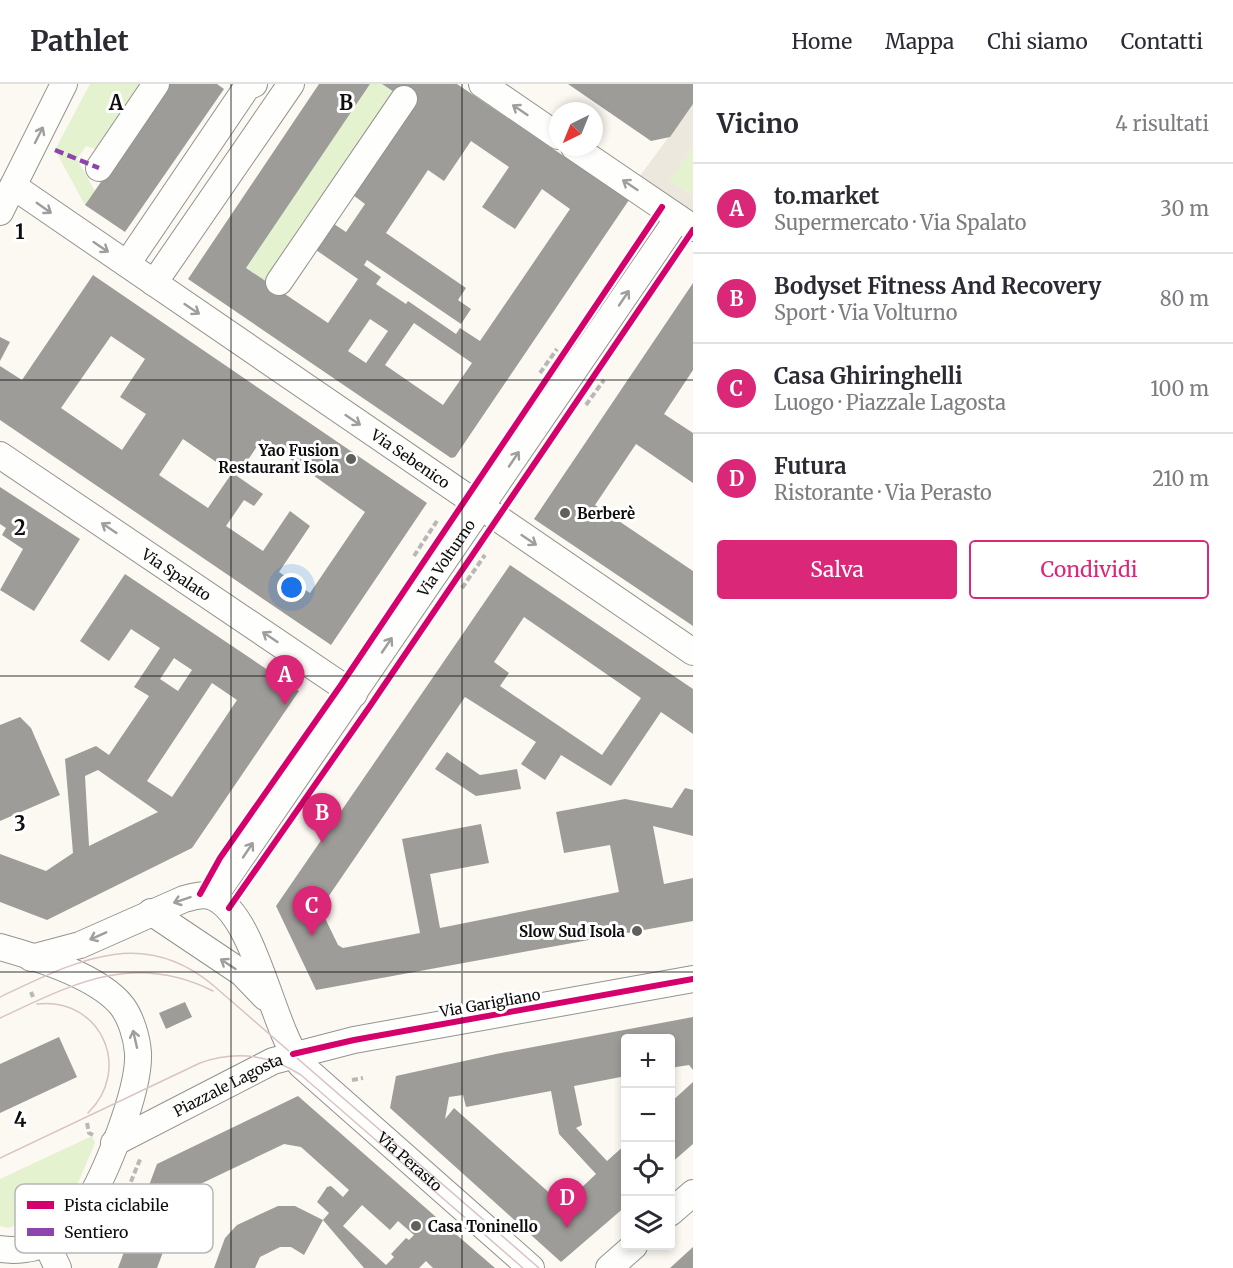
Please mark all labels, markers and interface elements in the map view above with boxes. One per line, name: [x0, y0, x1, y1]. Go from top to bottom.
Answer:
text: Pathlet: [30, 23, 129, 59]
text: Home: [792, 28, 852, 55]
text: Mappa: [885, 28, 954, 55]
text: Chi siamo: [987, 28, 1088, 55]
text: Contatti: [1121, 28, 1203, 55]
text: A: [108, 90, 124, 115]
text: B: [339, 90, 353, 115]
north arrow: [549, 102, 603, 156]
one-way arrow: [512, 104, 529, 116]
text: Vicino: [717, 107, 799, 140]
text: 4 risultati: [1115, 111, 1209, 136]
one-way arrow: [33, 126, 45, 144]
one-way arrow: [622, 179, 638, 191]
text: to.market: [774, 182, 879, 210]
text: A: [729, 196, 744, 221]
text: 30 m: [1160, 196, 1209, 221]
one-way arrow: [36, 202, 52, 214]
text: Supermercato · Via Spalato: [774, 210, 1026, 235]
text: 1: [15, 219, 25, 244]
one-way arrow: [92, 241, 109, 253]
text: Bodyset Fitness And Recovery: [774, 272, 1101, 300]
text: B: [730, 286, 743, 311]
text: 80 m: [1160, 286, 1209, 311]
one-way arrow: [618, 290, 630, 307]
text: Sport · Via Volturno: [774, 300, 957, 325]
one-way arrow: [184, 303, 201, 316]
text: Casa Ghiringhelli: [774, 362, 962, 390]
text: C: [730, 376, 743, 401]
text: 100 m: [1150, 376, 1209, 401]
text: Luogo · Piazzale Lagosta: [774, 390, 1006, 415]
one-way arrow: [345, 414, 361, 426]
street label: Via Sebenico: [367, 424, 454, 492]
place label: Yao Fusion Restaurant Isola: [218, 441, 340, 477]
one-way arrow: [508, 451, 520, 468]
marker: Yao Fusion Restaurant Isola: [344, 452, 358, 466]
text: Futura: [774, 452, 846, 480]
text: D: [729, 466, 744, 491]
text: 210 m: [1152, 466, 1209, 491]
text: Ristorante · Via Perasto: [774, 480, 992, 505]
place label: Berberè: [577, 504, 635, 523]
marker: Berberè: [558, 506, 572, 520]
text: 2: [14, 515, 26, 540]
street label: Via Volturno: [412, 515, 479, 601]
one-way arrow: [101, 522, 118, 534]
one-way arrow: [520, 534, 537, 546]
button: Salva: [717, 540, 957, 599]
button: Condividi: [969, 540, 1209, 599]
street label: Via Spalato: [137, 543, 215, 604]
your location: [277, 573, 306, 602]
one-way arrow: [262, 631, 279, 644]
one-way arrow: [381, 638, 393, 654]
pin: A: [266, 656, 304, 705]
pin: B: [302, 794, 342, 843]
text: 3: [14, 811, 26, 836]
one-way arrow: [243, 842, 255, 859]
pin: C: [292, 886, 332, 936]
one-way arrow: [174, 895, 192, 906]
place label: Slow Sud Isola: [519, 922, 626, 941]
marker: Slow Sud Isola: [630, 924, 644, 938]
one-way arrow: [90, 931, 108, 942]
one-way arrow: [220, 958, 237, 970]
street label: Via Garigliano: [437, 985, 542, 1021]
one-way arrow: [128, 1029, 140, 1048]
map controls: [621, 1034, 675, 1250]
button: +: [621, 1034, 675, 1088]
street label: Piazzale Lagosta: [170, 1049, 284, 1120]
button: −: [621, 1088, 675, 1142]
text: 4: [14, 1107, 27, 1132]
street label: Via Perasto: [373, 1127, 447, 1195]
button: locate: [621, 1142, 675, 1196]
pin: D: [548, 1178, 586, 1228]
legend: [15, 1184, 213, 1253]
text: Pista ciclabile: [64, 1195, 169, 1215]
button: layers: [621, 1196, 675, 1250]
place label: Casa Toninello: [428, 1217, 538, 1236]
marker: Casa Toninello: [409, 1219, 423, 1233]
text: Sentiero: [64, 1222, 128, 1242]

